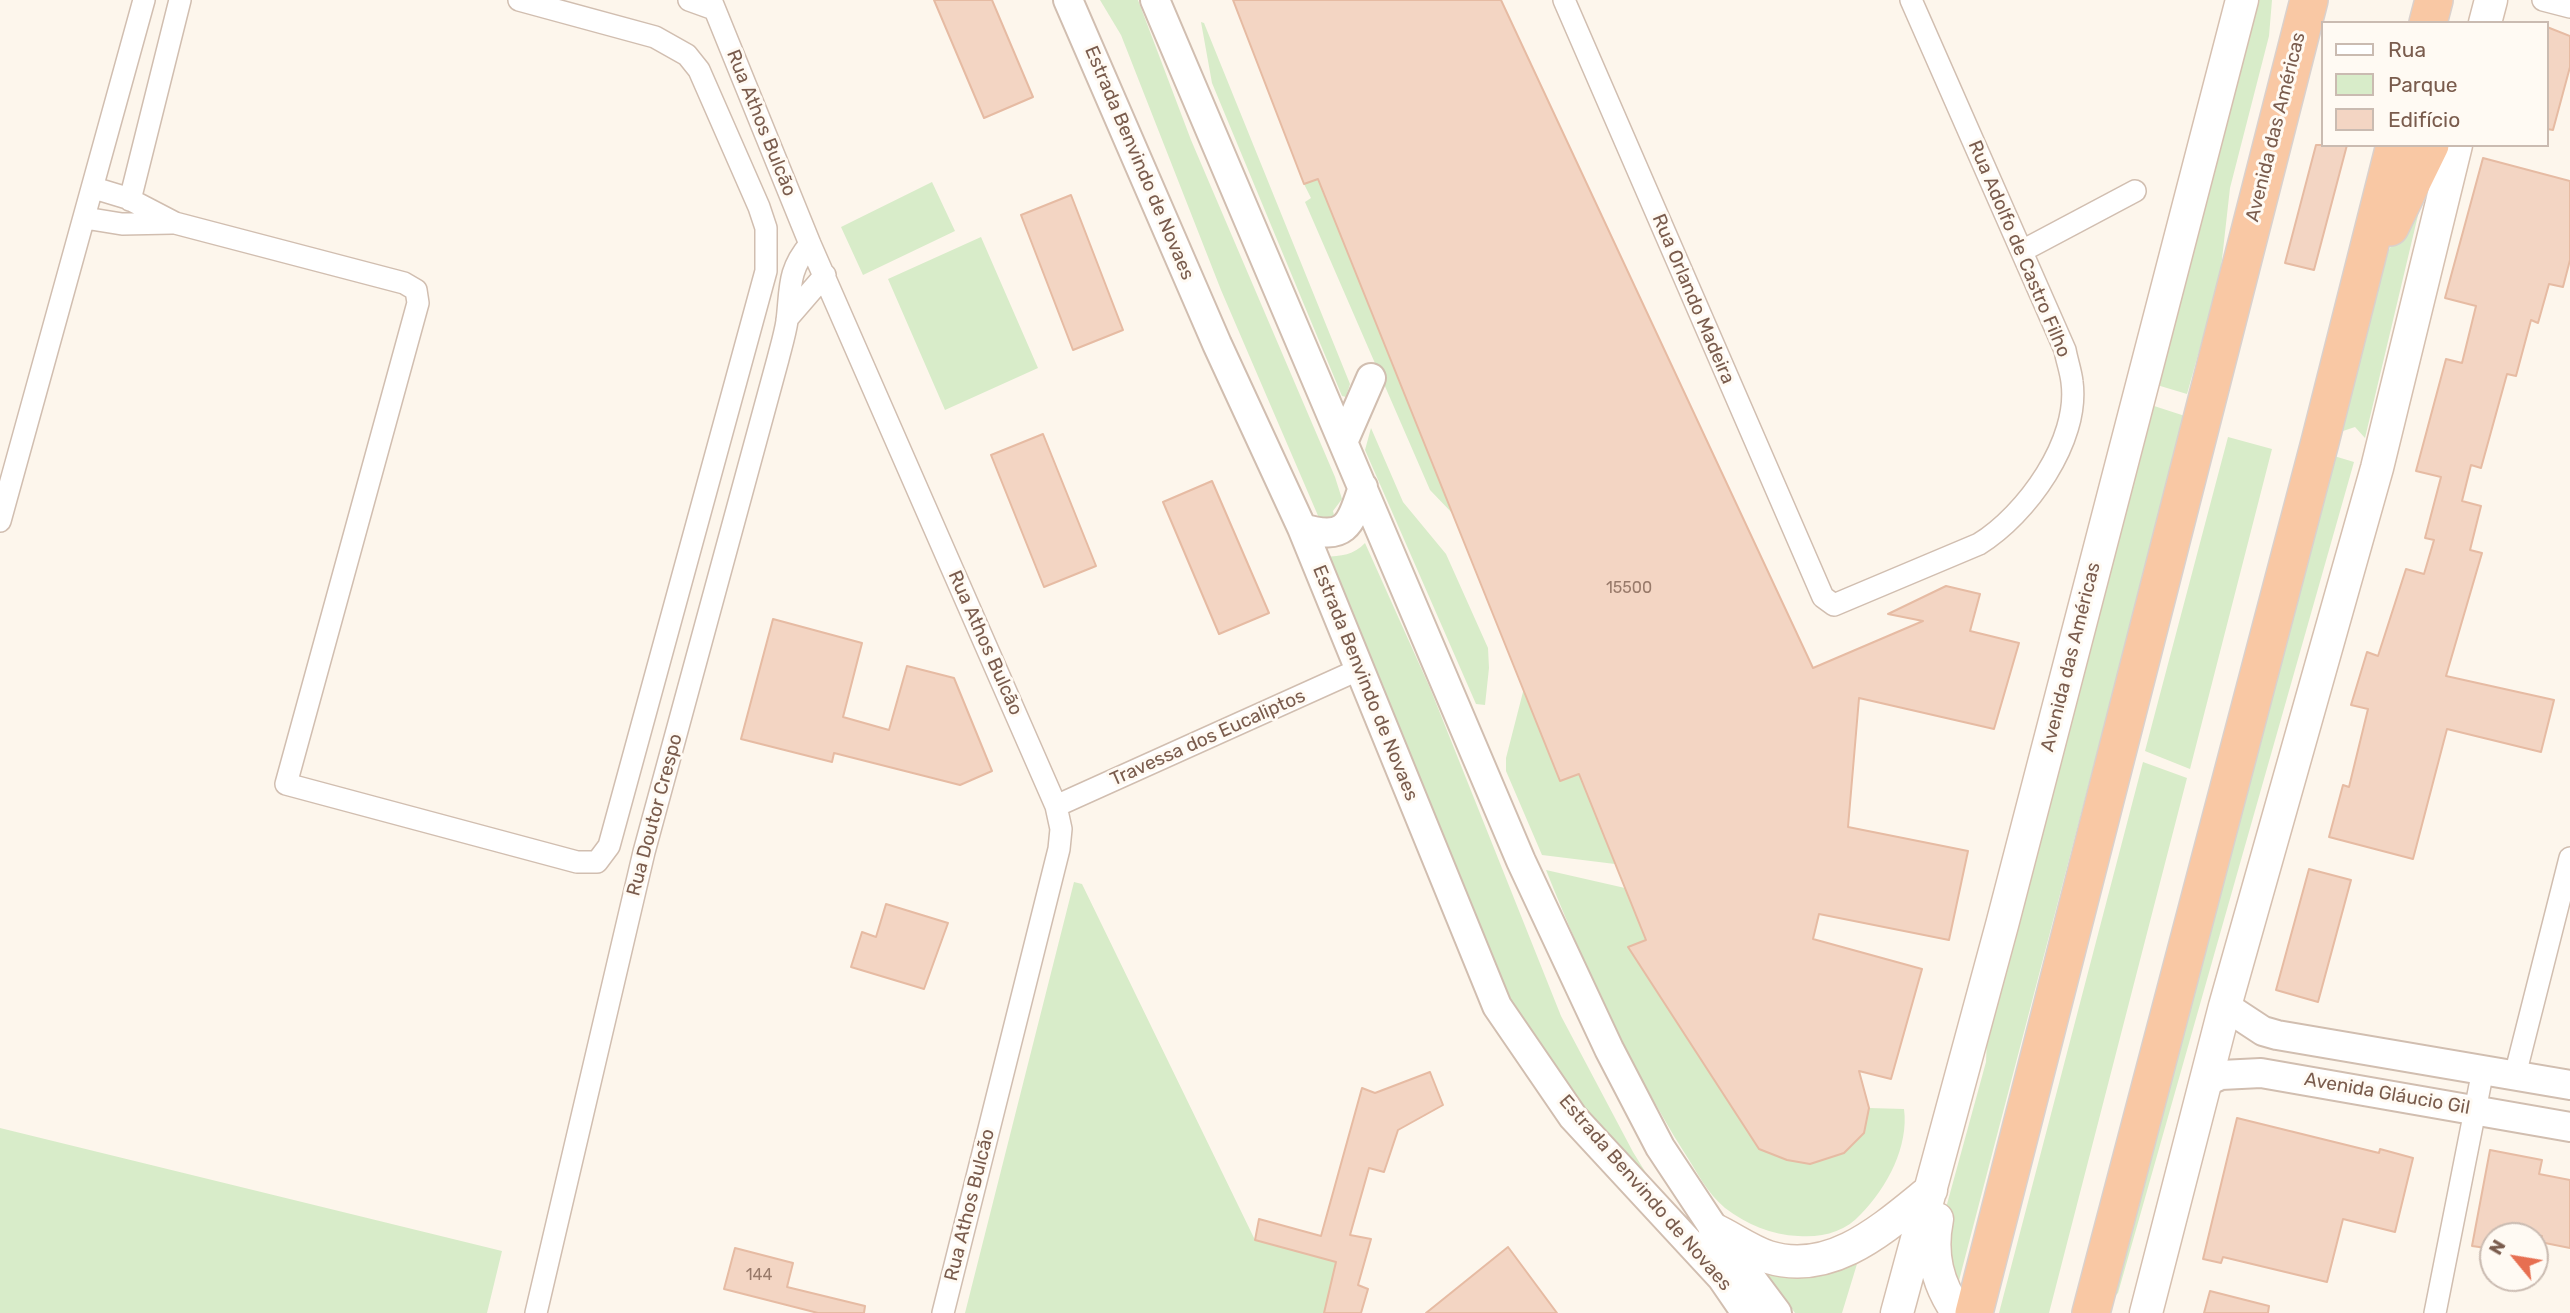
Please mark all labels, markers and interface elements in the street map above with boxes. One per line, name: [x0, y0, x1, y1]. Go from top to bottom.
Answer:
legend: [2322, 21, 2549, 147]
street label: Avenida das Américas: [2241, 30, 2311, 224]
text: Rua: [2388, 37, 2426, 62]
street label: Estrada Benvindo de Novaes: [1079, 43, 1199, 283]
street label: Rua Athos Bulcão: [721, 46, 801, 200]
text: Parque: [2388, 72, 2458, 97]
text: Edifício: [2388, 107, 2460, 132]
street label: Rua Adolfo de Castro Filho: [1963, 137, 2075, 361]
street label: Rua Orlando Madeira: [1647, 211, 1739, 387]
street label: Avenida das Américas: [2036, 560, 2106, 754]
street label: Estrada Benvindo de Novaes: [1307, 562, 1423, 804]
street label: Rua Athos Bulcão: [943, 567, 1027, 719]
house number: 15500: [1606, 578, 1652, 598]
street label: Travessa dos Eucaliptos: [1107, 685, 1309, 791]
street label: Rua Doutor Crespo: [622, 731, 688, 899]
street label: Avenida Gláucio Gil: [2302, 1068, 2472, 1120]
street label: Estrada Benvindo de Novaes: [1554, 1090, 1736, 1296]
street label: Rua Athos Bulcão: [940, 1126, 1000, 1284]
north arrow: [2479, 1222, 2549, 1292]
text: N: [2484, 1236, 2510, 1259]
house number: 144: [746, 1265, 772, 1285]

